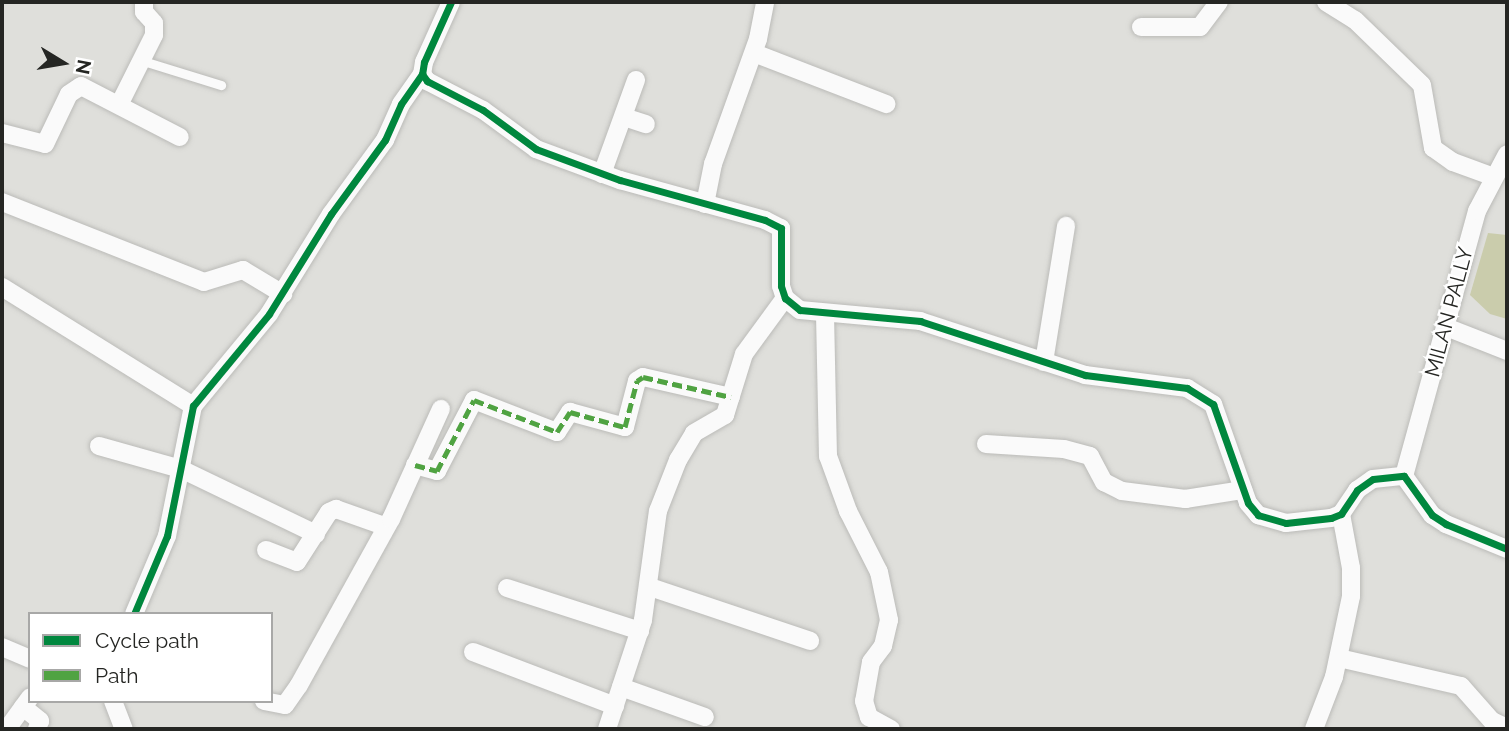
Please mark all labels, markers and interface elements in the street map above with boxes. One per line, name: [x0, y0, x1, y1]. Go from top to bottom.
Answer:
north arrow: [28, 28, 98, 98]
text: N: [71, 58, 96, 76]
street label: MILAN PALLY: [1420, 244, 1478, 380]
legend: [28, 612, 273, 703]
text: Cycle path: [95, 628, 199, 653]
text: Path: [95, 663, 139, 688]

